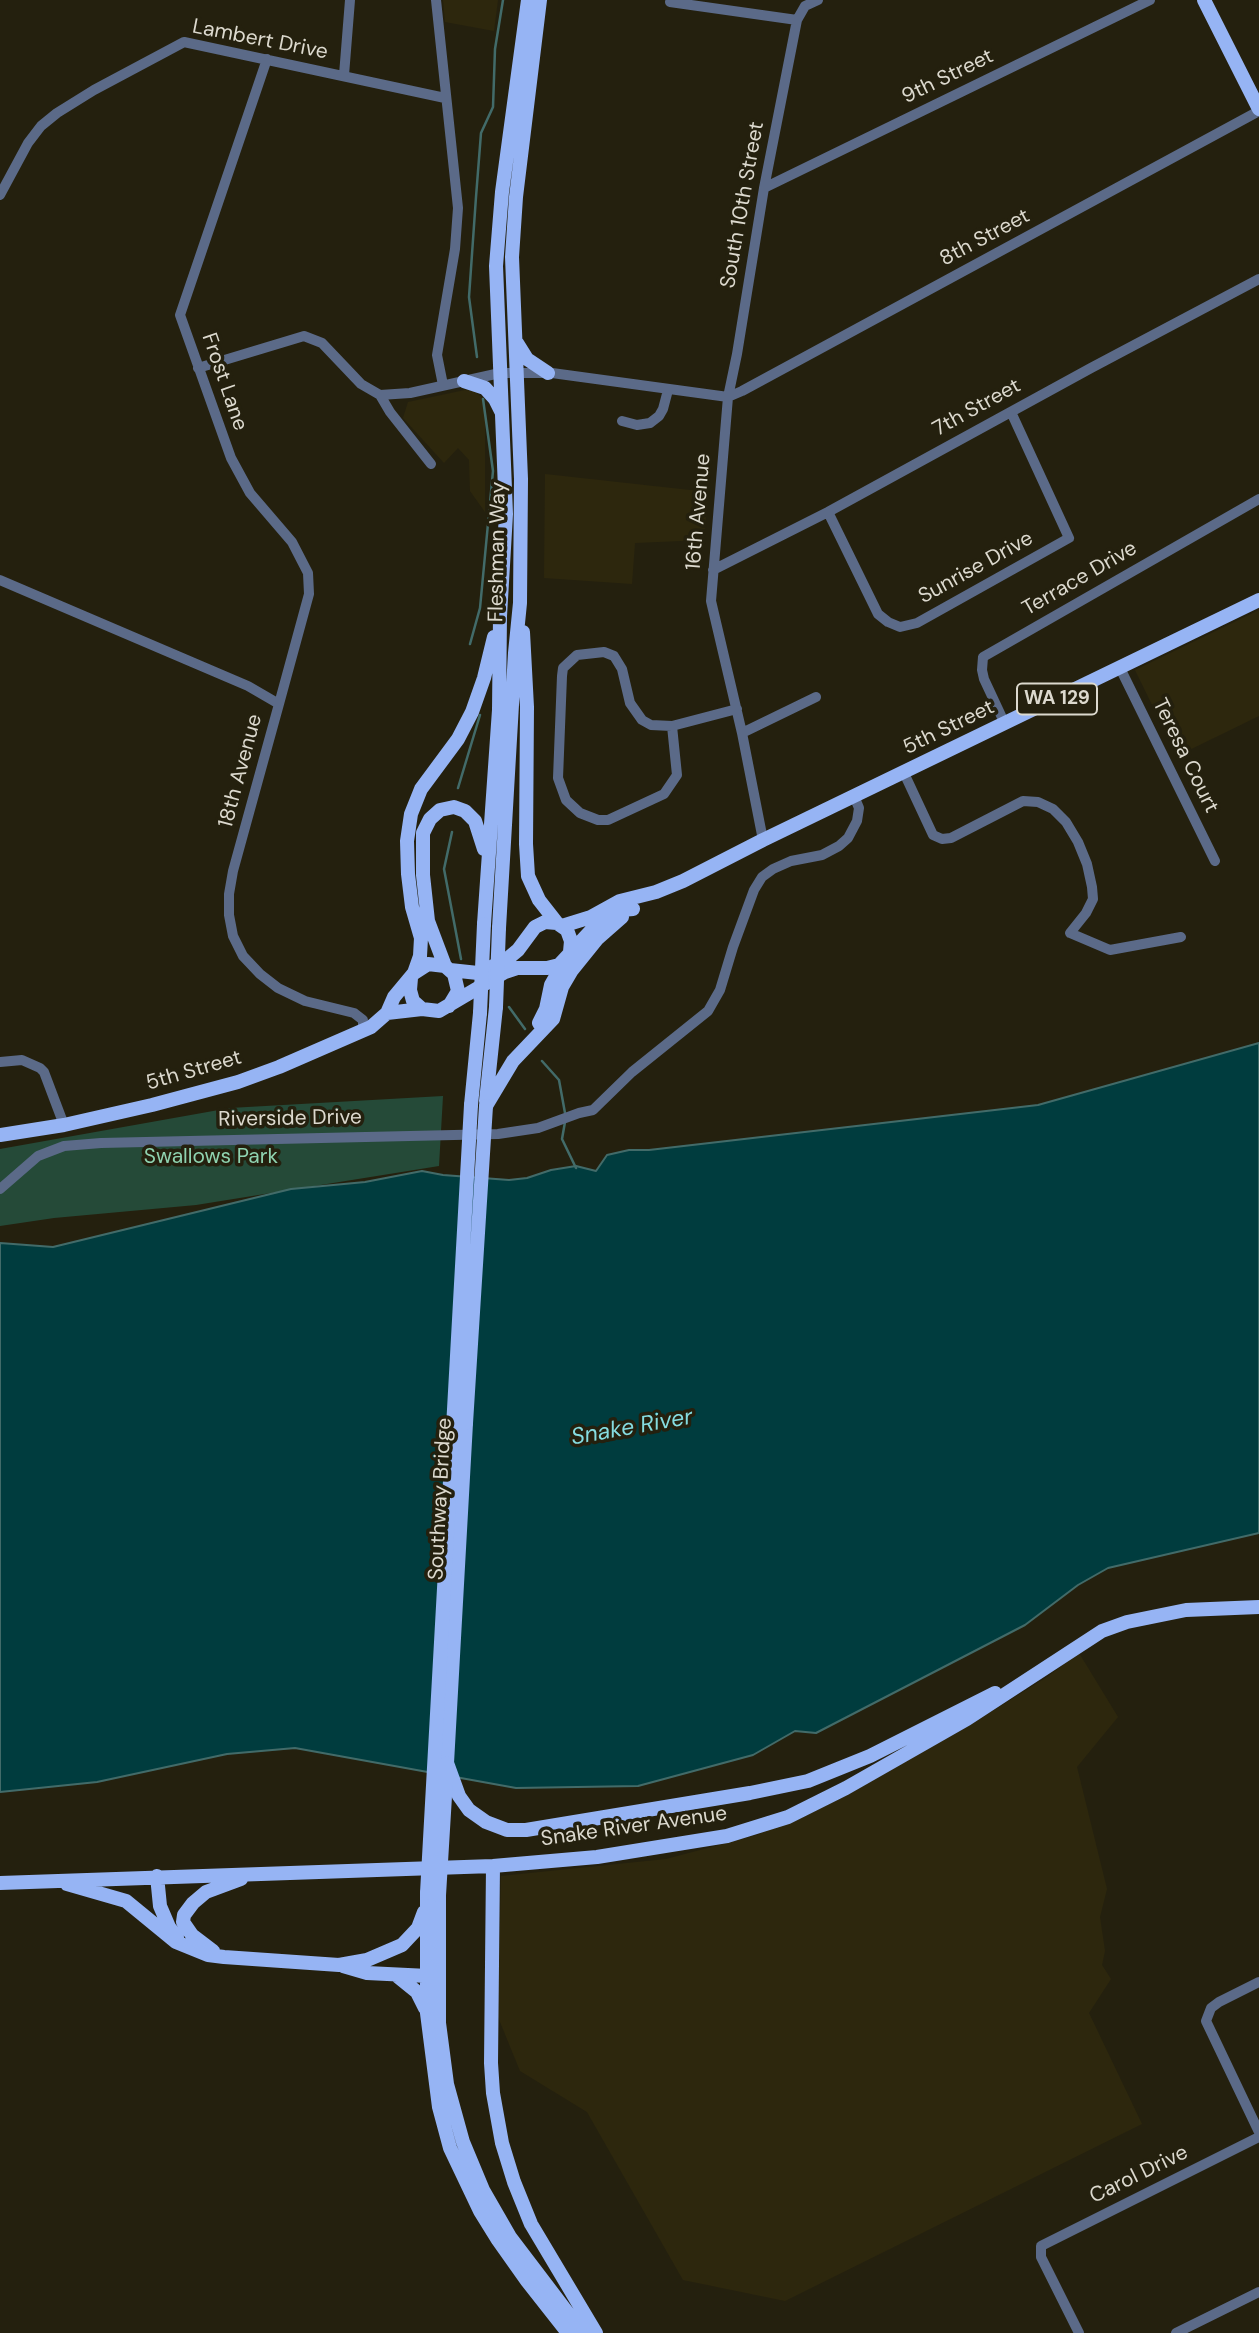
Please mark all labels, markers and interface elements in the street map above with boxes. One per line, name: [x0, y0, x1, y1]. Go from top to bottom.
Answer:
street label: Lambert Drive: [190, 15, 330, 65]
street label: 9th Street: [898, 44, 998, 110]
street label: South 10th Street: [716, 120, 770, 290]
street label: 8th Street: [936, 204, 1034, 272]
street label: Frost Lane: [196, 330, 252, 434]
street label: 7th Street: [929, 374, 1025, 442]
street label: 16th Avenue: [681, 453, 717, 571]
street label: Fleshman Way: [484, 482, 512, 622]
street label: Sunrise Drive: [914, 526, 1038, 610]
street label: Terrace Drive: [1018, 536, 1142, 622]
road number: WA 129: [1017, 684, 1097, 714]
street label: 5th Street: [899, 695, 999, 761]
street label: Teresa Court: [1146, 695, 1224, 817]
street label: 18th Avenue: [214, 711, 268, 831]
street label: 5th Street: [143, 1045, 245, 1097]
street label: Riverside Drive: [218, 1105, 362, 1133]
park label: Swallows Park: [144, 1144, 278, 1170]
water label: Snake River: [569, 1404, 695, 1452]
street label: Southway Bridge: [424, 1417, 458, 1581]
street label: Snake River Avenue: [539, 1801, 729, 1853]
street label: Carol Drive: [1086, 2140, 1192, 2210]

